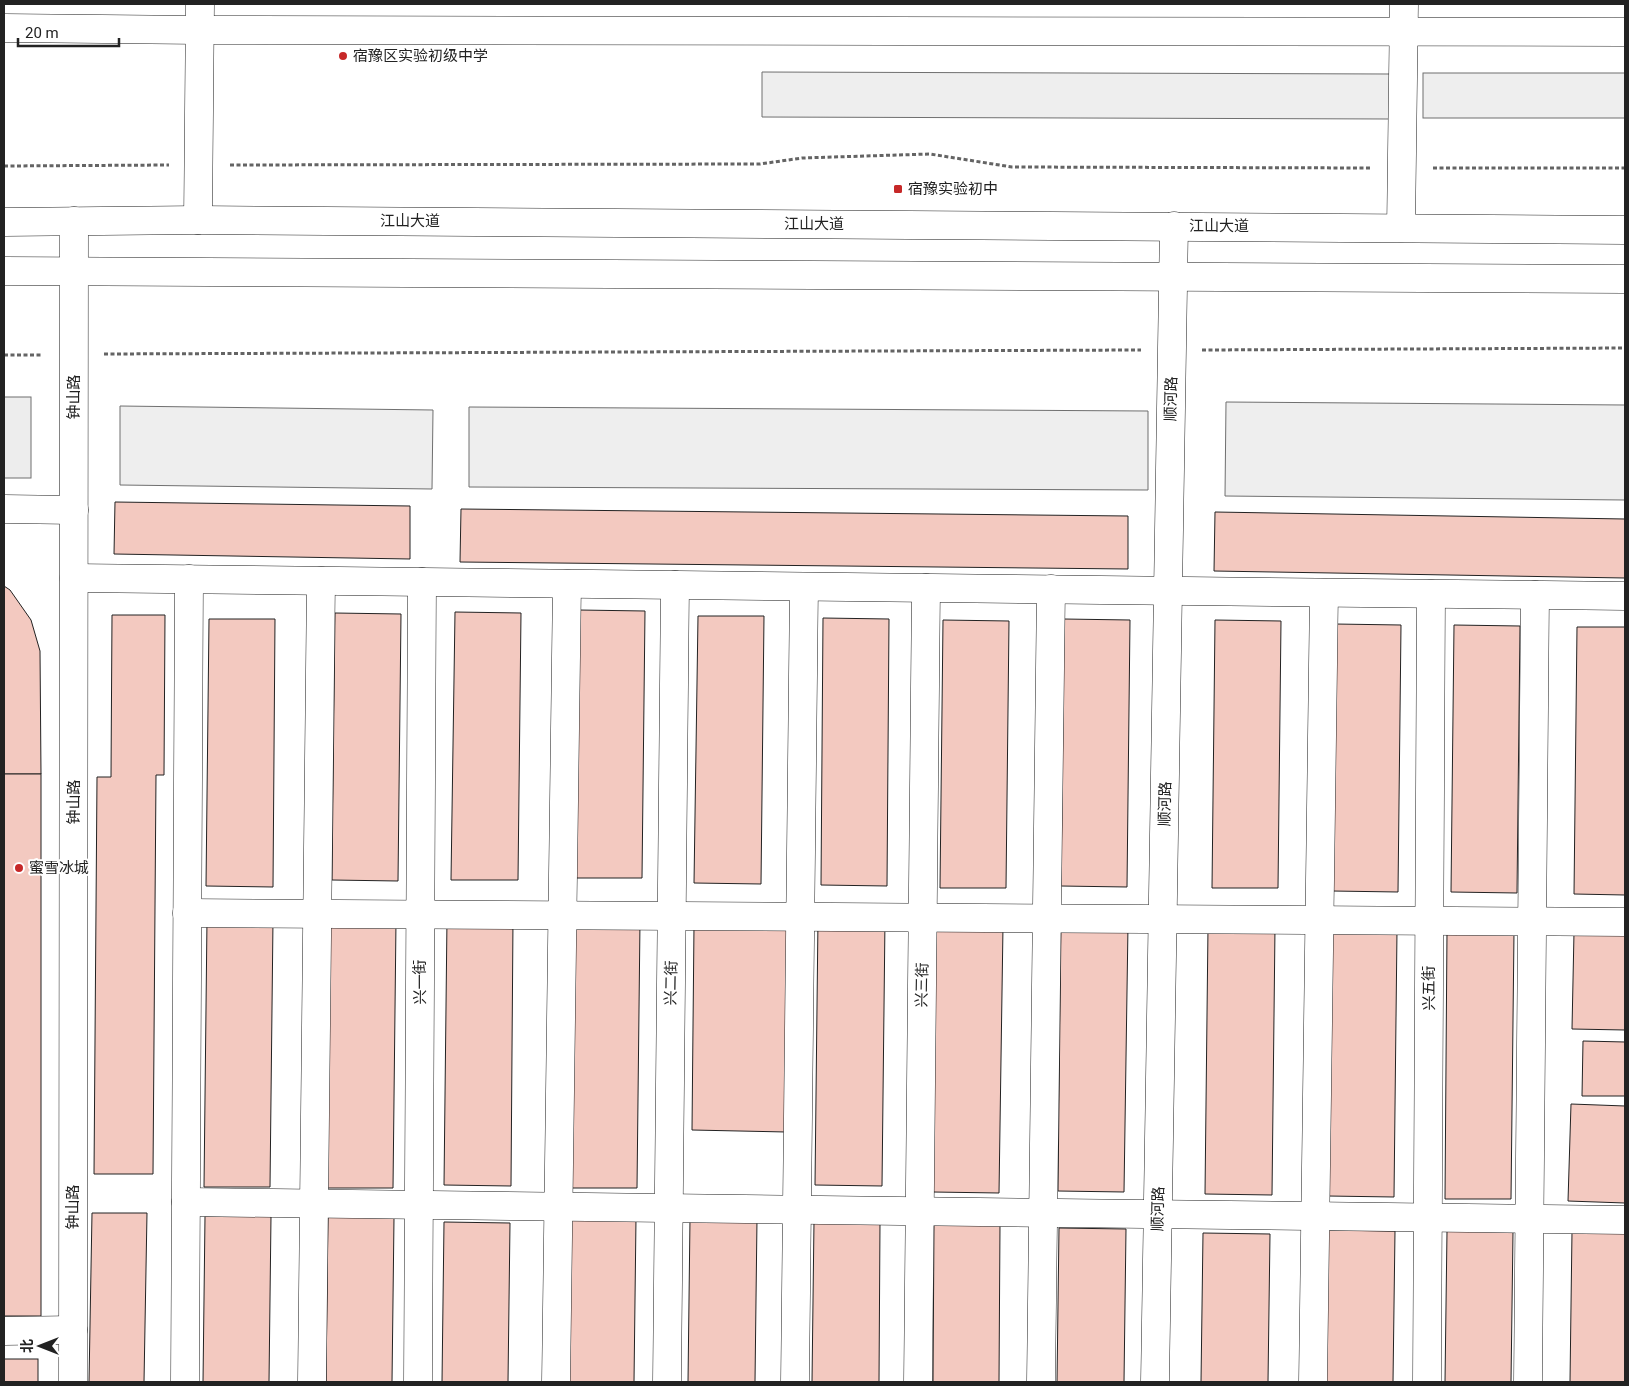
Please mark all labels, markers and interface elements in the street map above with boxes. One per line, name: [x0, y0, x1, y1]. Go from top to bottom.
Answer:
scale bar: [18, 15, 119, 47]
text: 20 m: [25, 24, 59, 42]
place label: 宿豫区实验初级中学: [353, 47, 488, 65]
marker: 宿豫区实验初级中学: [337, 50, 349, 62]
place label: 宿豫实验初中: [908, 180, 998, 198]
marker: 宿豫实验初中: [892, 183, 904, 195]
street label: 江山大道: [380, 212, 440, 230]
street label: 江山大道: [784, 215, 844, 233]
street label: 江山大道: [1189, 217, 1249, 235]
street label: 钟山路: [65, 374, 83, 420]
street label: 顺河路: [1162, 376, 1180, 422]
street label: 钟山路: [65, 779, 83, 825]
street label: 顺河路: [1156, 781, 1174, 827]
place label: 蜜雪冰城: [29, 859, 89, 877]
marker: 蜜雪冰城: [13, 862, 25, 874]
street label: 兴一街: [411, 959, 429, 1005]
street label: 兴二街: [662, 960, 680, 1006]
street label: 兴三街: [913, 962, 931, 1008]
street label: 兴五街: [1420, 965, 1438, 1011]
street label: 钟山路: [64, 1184, 82, 1230]
street label: 顺河路: [1149, 1186, 1167, 1232]
north arrow: [15, 1321, 65, 1371]
text: 北: [19, 1339, 35, 1353]

